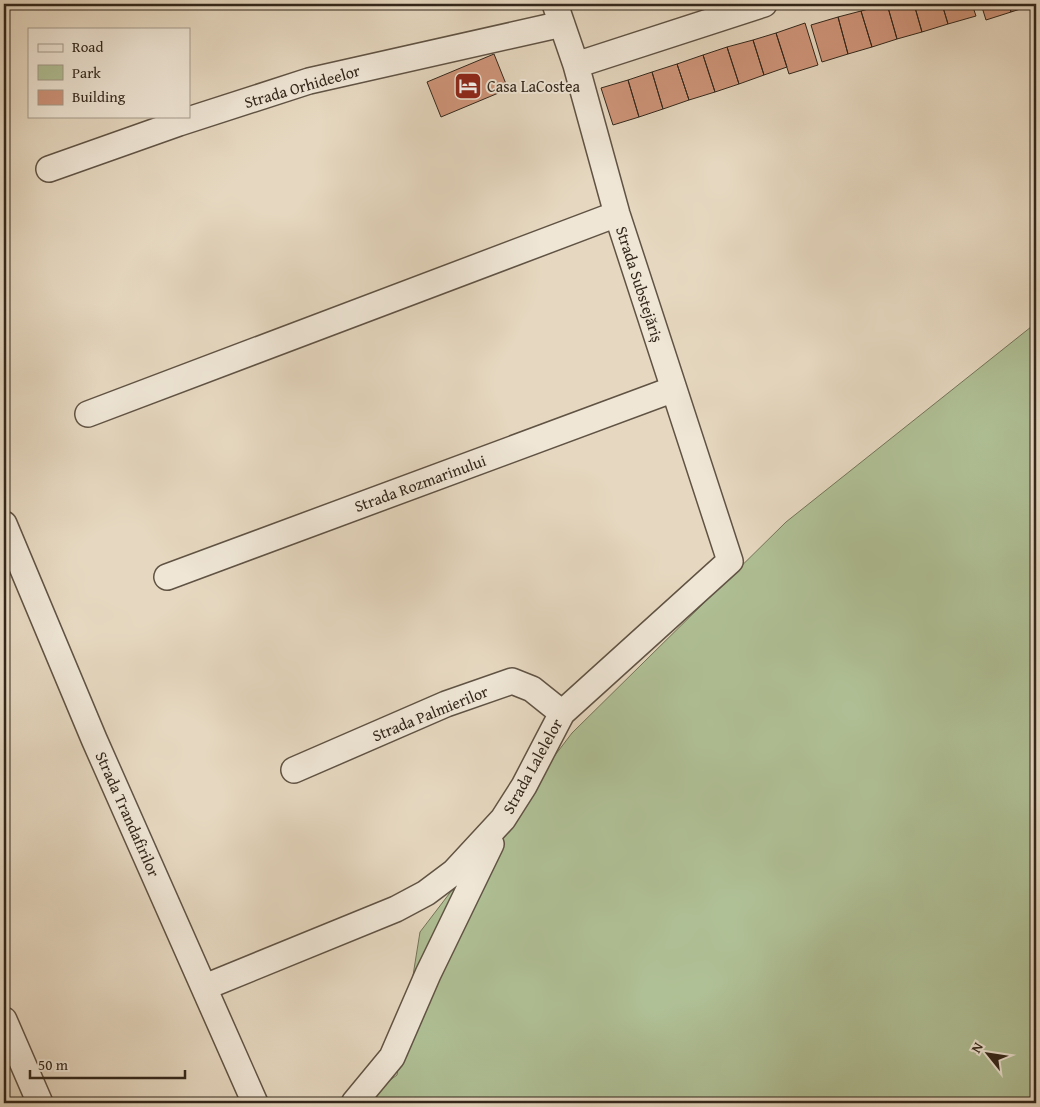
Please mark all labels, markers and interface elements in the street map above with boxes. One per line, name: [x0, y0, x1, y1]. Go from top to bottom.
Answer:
legend: [28, 28, 190, 118]
text: Road: [72, 36, 103, 57]
street label: Strada Orhideelor: [241, 58, 363, 114]
text: Park: [72, 62, 101, 83]
hotel icon: Casa LaCostea: [453, 71, 483, 101]
place label: Casa LaCostea: [487, 74, 580, 98]
text: Building: [72, 86, 126, 107]
street label: Strada Substejăriș: [610, 223, 670, 345]
street label: Strada Rozmarinului: [351, 448, 490, 518]
street label: Strada Palmierilor: [368, 679, 492, 747]
street label: Strada Lalelelor: [496, 714, 568, 818]
street label: Strada Trandafirilor: [90, 747, 167, 881]
north arrow: [962, 1030, 1012, 1080]
text: N: [966, 1038, 988, 1057]
scale bar: [30, 1047, 185, 1079]
text: 50 m: [38, 1054, 69, 1075]

